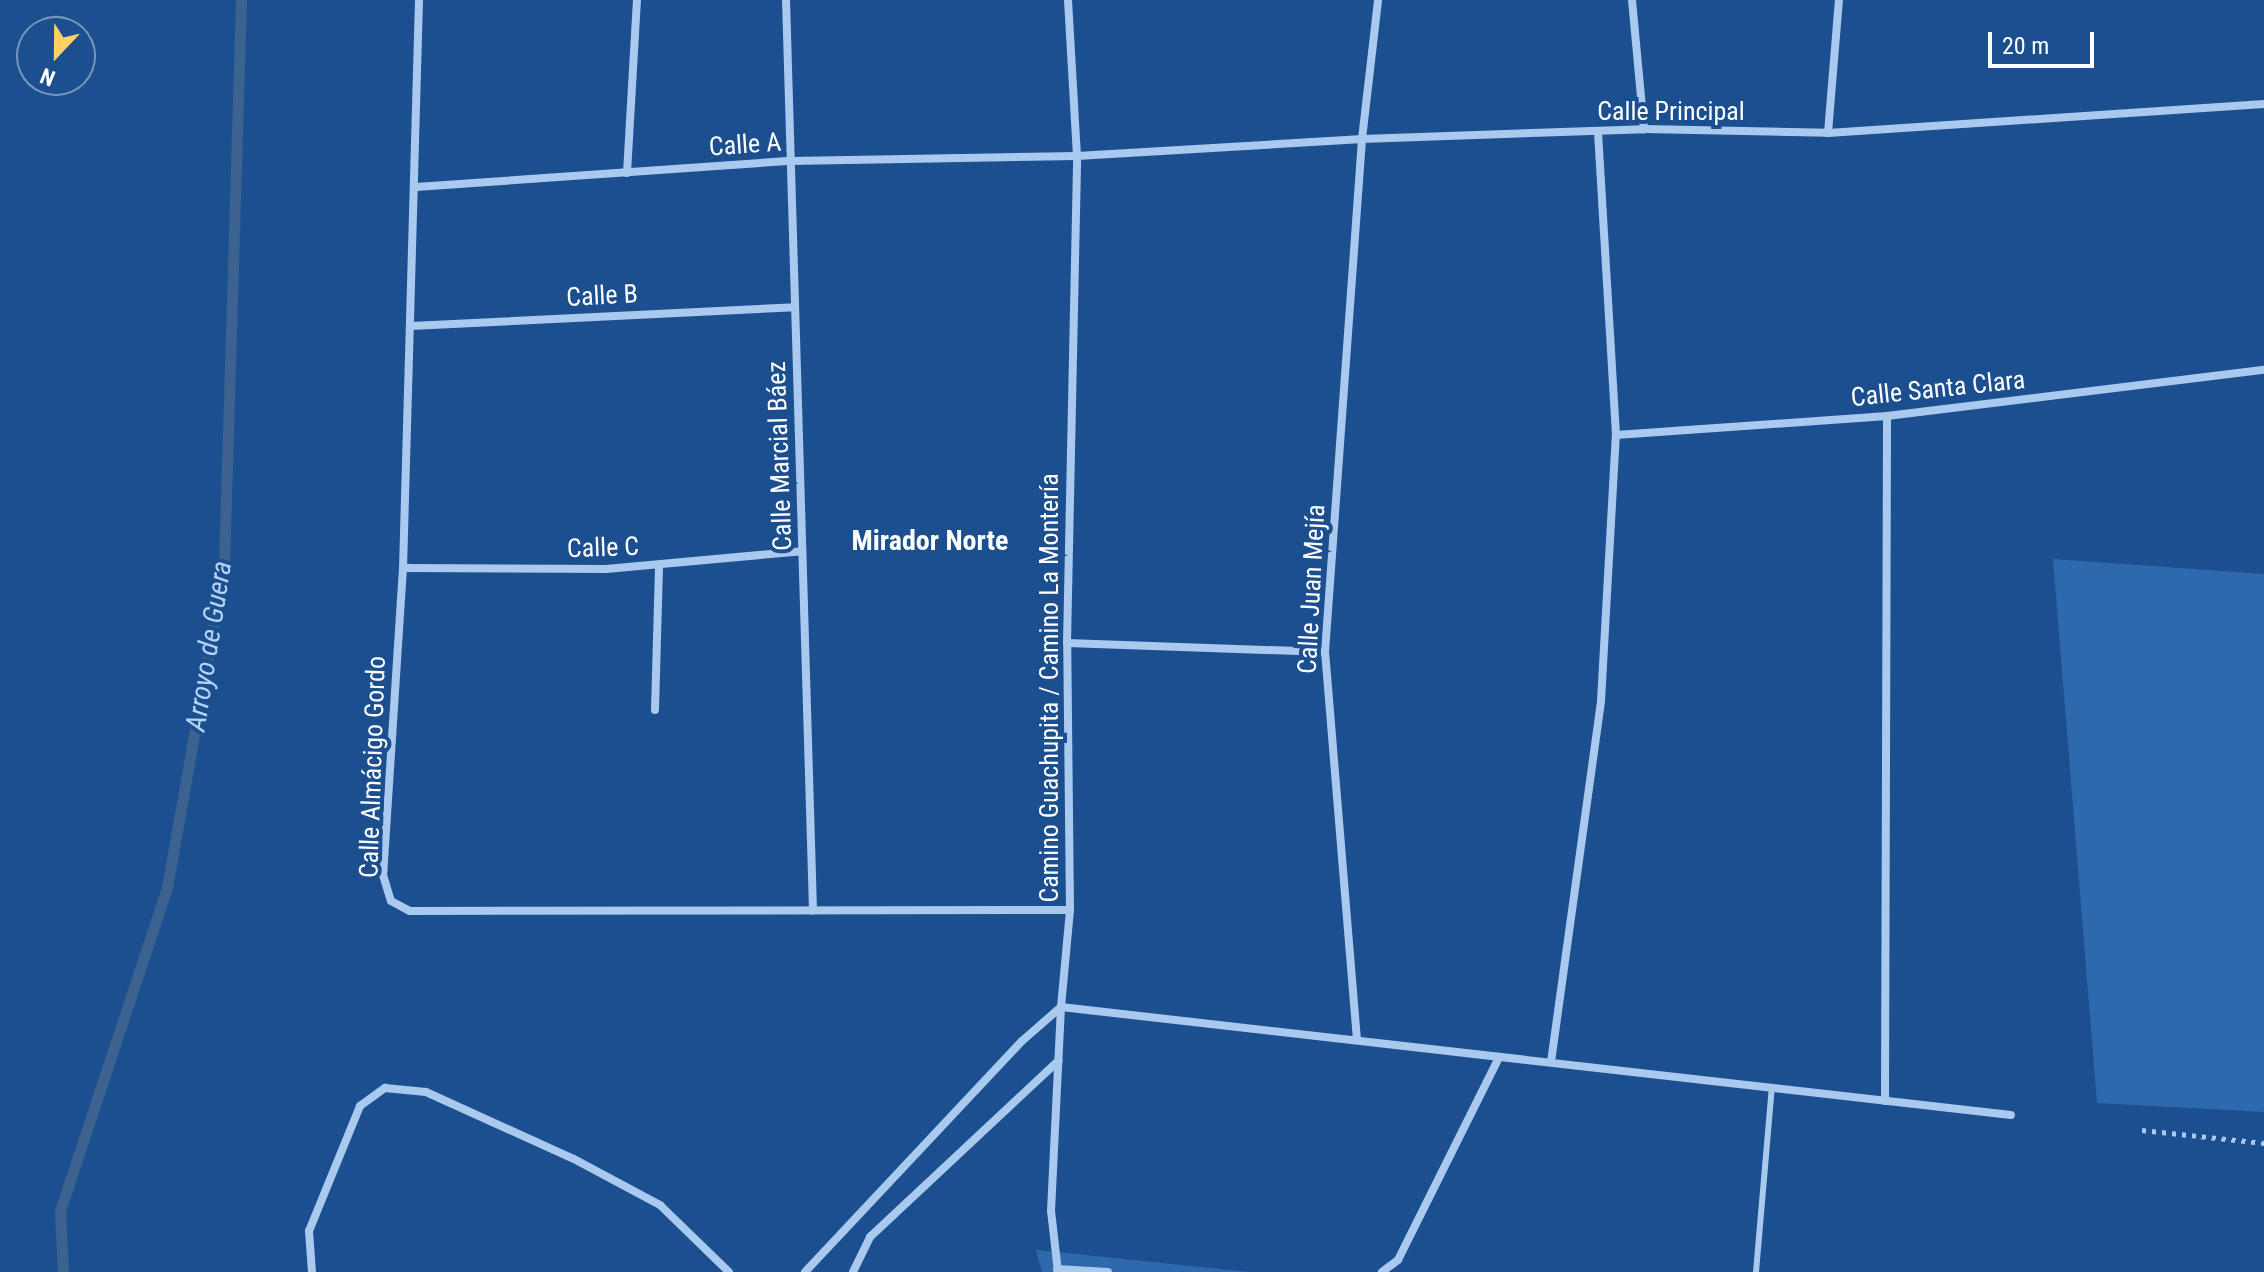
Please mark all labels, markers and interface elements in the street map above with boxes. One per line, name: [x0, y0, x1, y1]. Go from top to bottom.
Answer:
north arrow: [16, 16, 96, 96]
scale bar: [1992, 16, 2098, 66]
text: 20 m: [2002, 32, 2049, 60]
text: N: [37, 63, 59, 91]
street label: Calle Principal: [1597, 96, 1745, 128]
street label: Calle A: [708, 127, 782, 163]
street label: Calle B: [565, 279, 639, 313]
street label: Calle Marcial Báez: [761, 361, 799, 551]
street label: Calle Santa Clara: [1849, 364, 2027, 414]
street label: Camino Guachupita / Camino La Montería: [1034, 473, 1066, 903]
street label: Calle Juan Mejía: [1292, 503, 1332, 675]
district label: Mirador Norte: [852, 524, 1008, 558]
street label: Calle C: [566, 531, 640, 565]
water label: Arroyo de Guera: [179, 559, 239, 733]
street label: Calle Almácigo Gordo: [354, 655, 392, 879]

